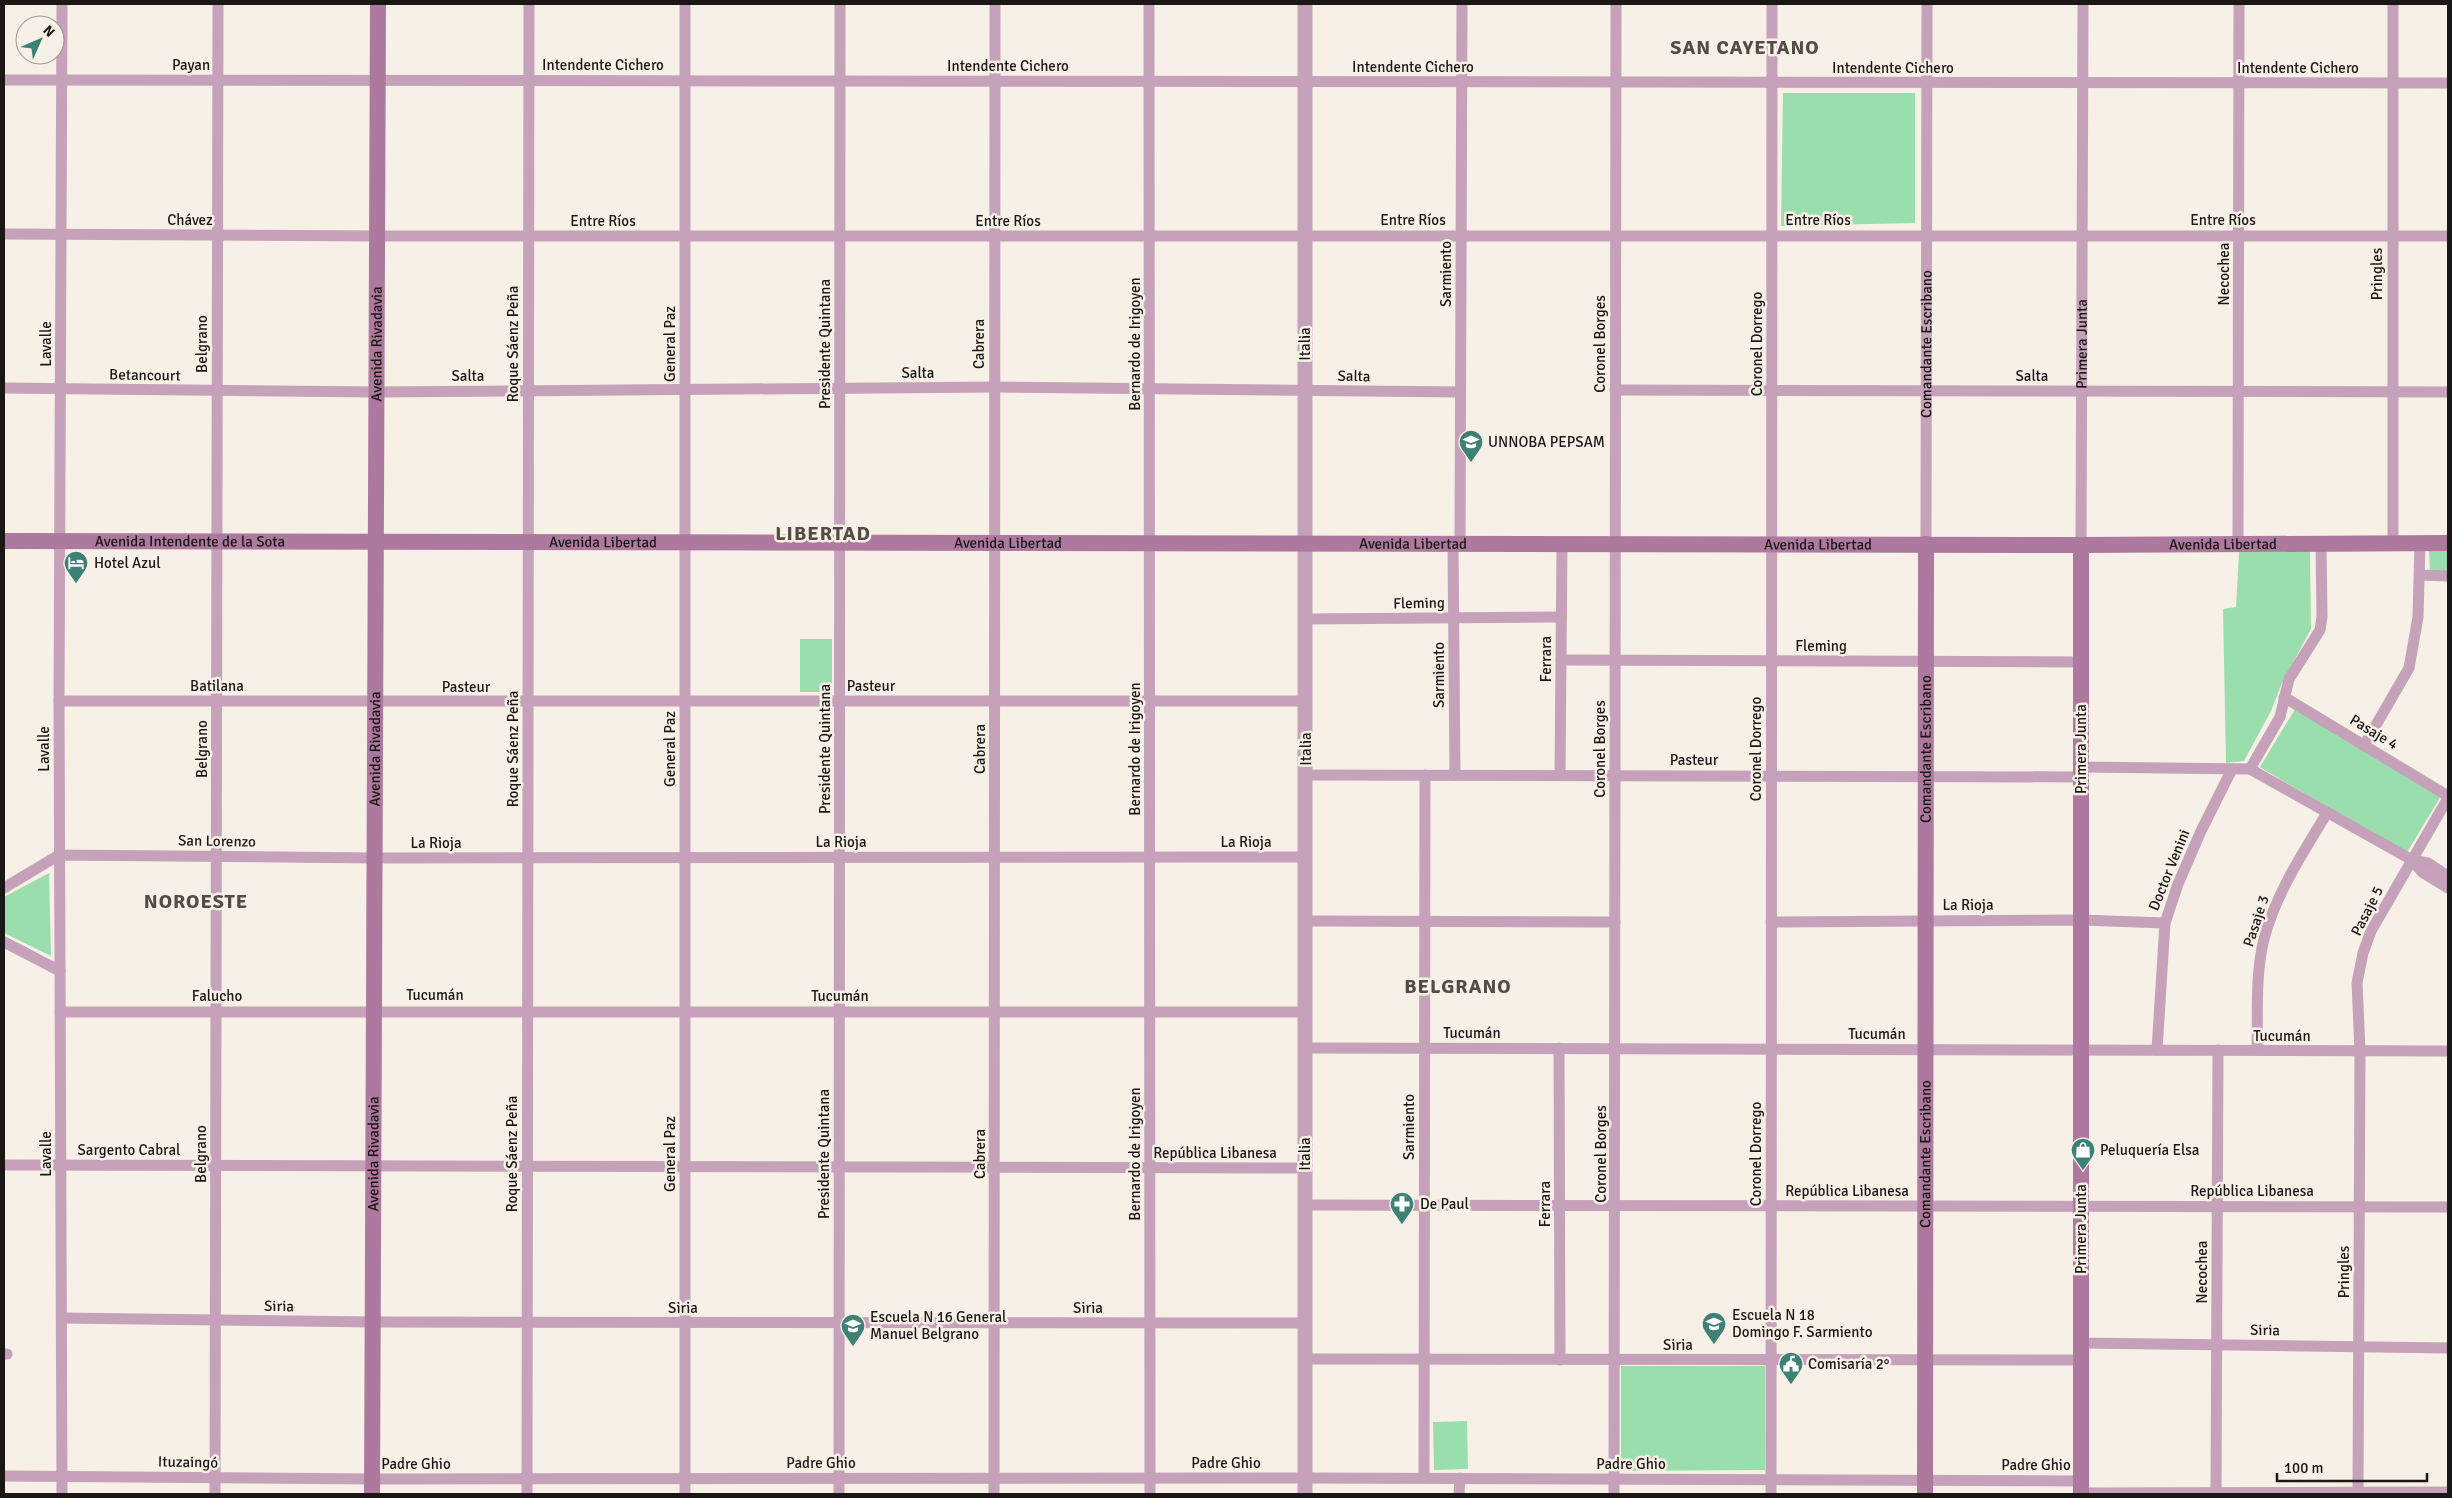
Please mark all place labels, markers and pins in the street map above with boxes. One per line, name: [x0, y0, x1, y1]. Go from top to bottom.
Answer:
school or university icon: UNNOBA PEPSAM: [1458, 429, 1484, 463]
place label: UNNOBA PEPSAM: [1488, 433, 1605, 451]
hotel icon: Hotel Azul: [63, 550, 89, 584]
place label: Hotel Azul: [94, 554, 161, 572]
shop icon: Peluquería Elsa: [2070, 1137, 2096, 1171]
place label: Peluquería Elsa: [2100, 1141, 2199, 1159]
pharmacy icon: De Paul: [1389, 1191, 1415, 1225]
place label: De Paul: [1420, 1195, 1469, 1213]
place label: Escuela N 18 Domingo F. Sarmiento: [1732, 1306, 1873, 1341]
place label: Escuela N 16 General Manuel Belgrano: [870, 1308, 1006, 1343]
school or university icon: Escuela N 18 Domingo F. Sarmiento: [1701, 1311, 1727, 1345]
school or university icon: Escuela N 16 General Manuel Belgrano: [840, 1313, 866, 1347]
public building icon: Comisaría 2°: [1778, 1351, 1804, 1385]
place label: Comisaría 2°: [1808, 1355, 1890, 1373]

